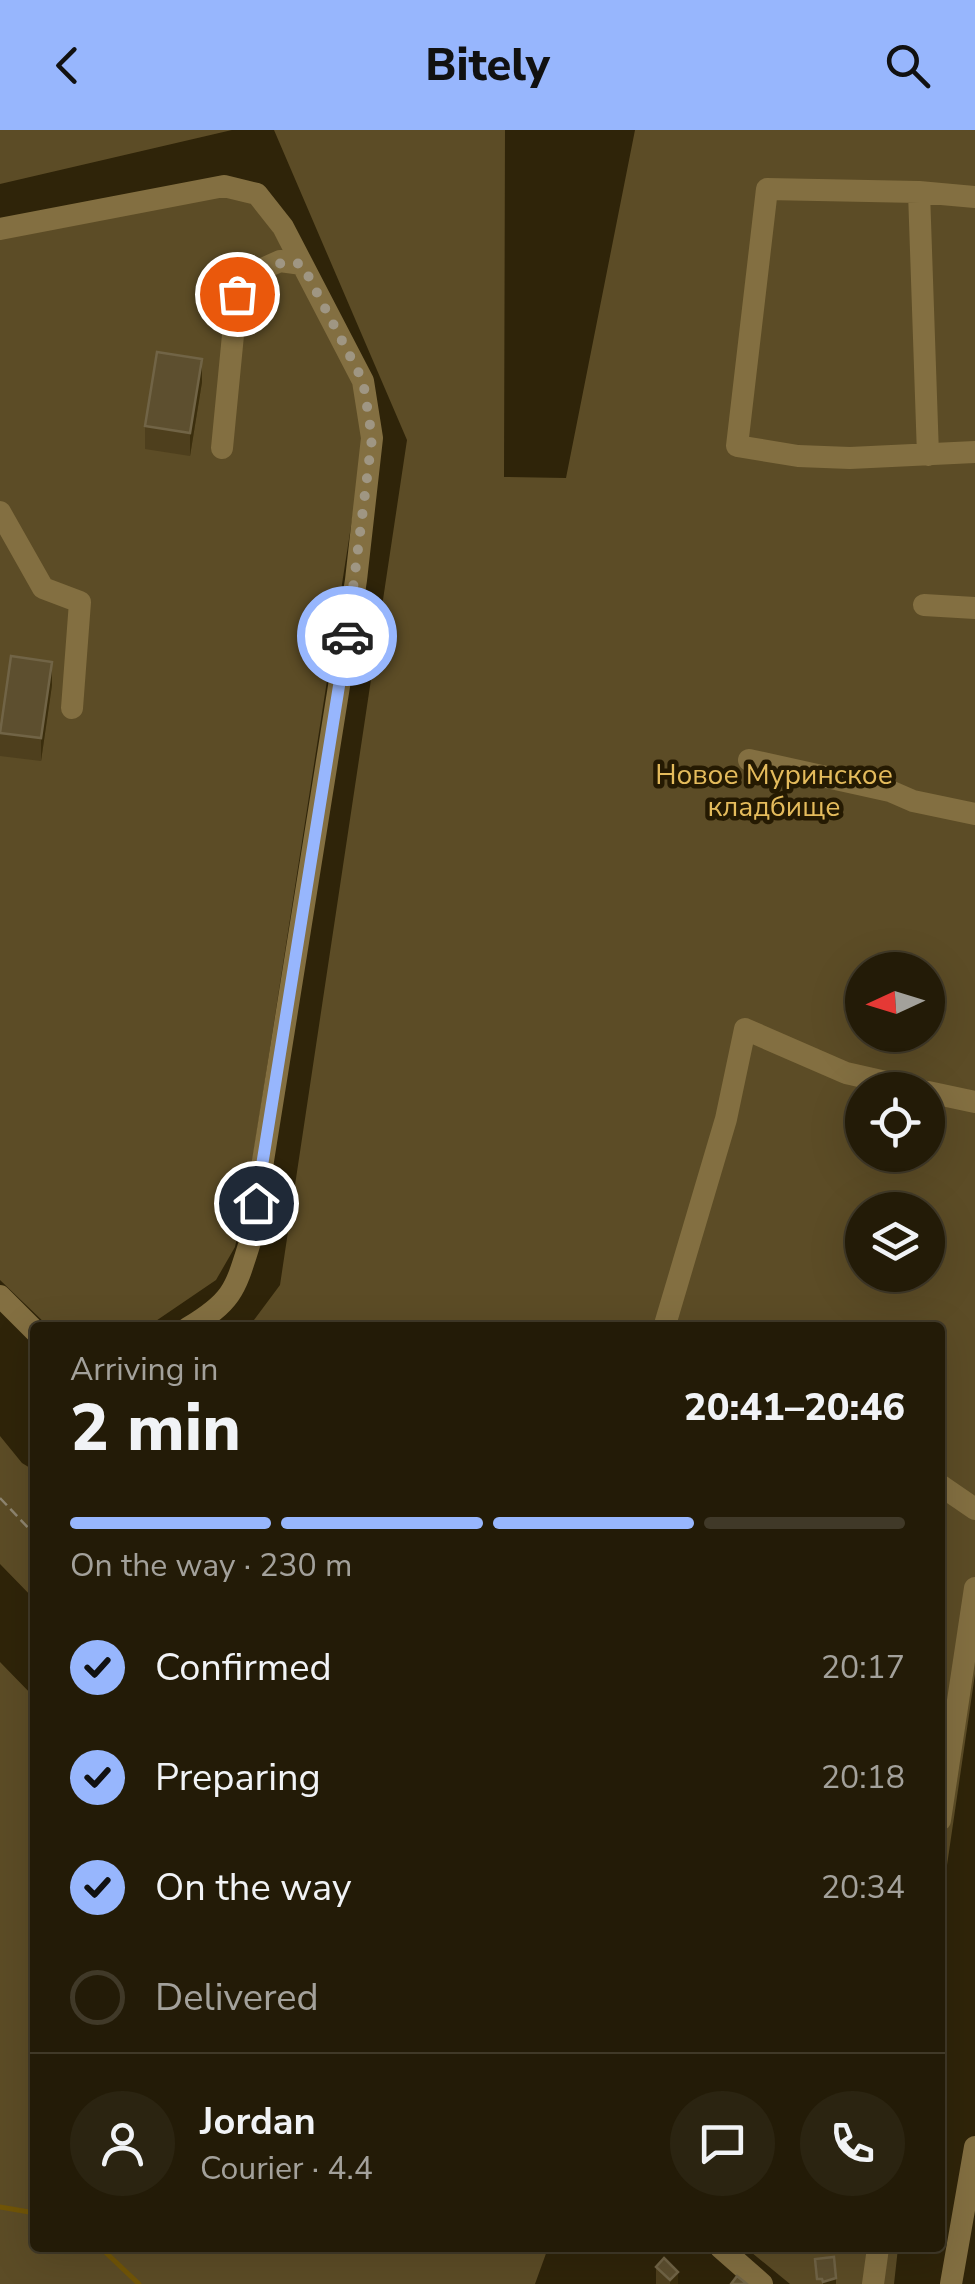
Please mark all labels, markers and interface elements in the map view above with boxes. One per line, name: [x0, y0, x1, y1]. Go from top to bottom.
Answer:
text: Bitely: [425, 35, 550, 96]
icon: back: [40, 38, 95, 93]
icon: search: [880, 38, 935, 93]
pin: [195, 252, 280, 337]
icon: bag: [210, 267, 265, 322]
courier: [297, 586, 397, 686]
icon: car: [320, 609, 375, 664]
park label: Новое Муринское кладбище: [655, 756, 893, 826]
north arrow: [845, 952, 945, 1052]
map controls: [845, 952, 945, 1292]
button: locate: [845, 1072, 945, 1172]
pin: [214, 1161, 299, 1246]
icon: home: [229, 1176, 284, 1231]
button: layers: [845, 1192, 945, 1292]
text: Arriving in: [70, 1348, 218, 1391]
text: 20:41–20:46: [684, 1382, 905, 1433]
text: 2 min: [70, 1384, 241, 1473]
text: On the way · 230 m: [70, 1544, 352, 1587]
icon: check: [70, 1640, 125, 1695]
text: Confirmed: [155, 1642, 332, 1693]
text: 20:17: [821, 1646, 905, 1689]
icon: check: [70, 1750, 125, 1805]
text: Preparing: [155, 1752, 321, 1803]
text: 20:18: [821, 1756, 905, 1799]
icon: check: [70, 1860, 125, 1915]
text: On the way: [155, 1862, 351, 1913]
text: 20:34: [821, 1866, 905, 1909]
text: Delivered: [155, 1972, 319, 2023]
button: person: [70, 2091, 175, 2196]
button: chat: [670, 2091, 775, 2196]
button: phone: [800, 2091, 905, 2196]
text: Jordan: [200, 2096, 316, 2147]
text: Courier · 4.4: [200, 2147, 373, 2190]

